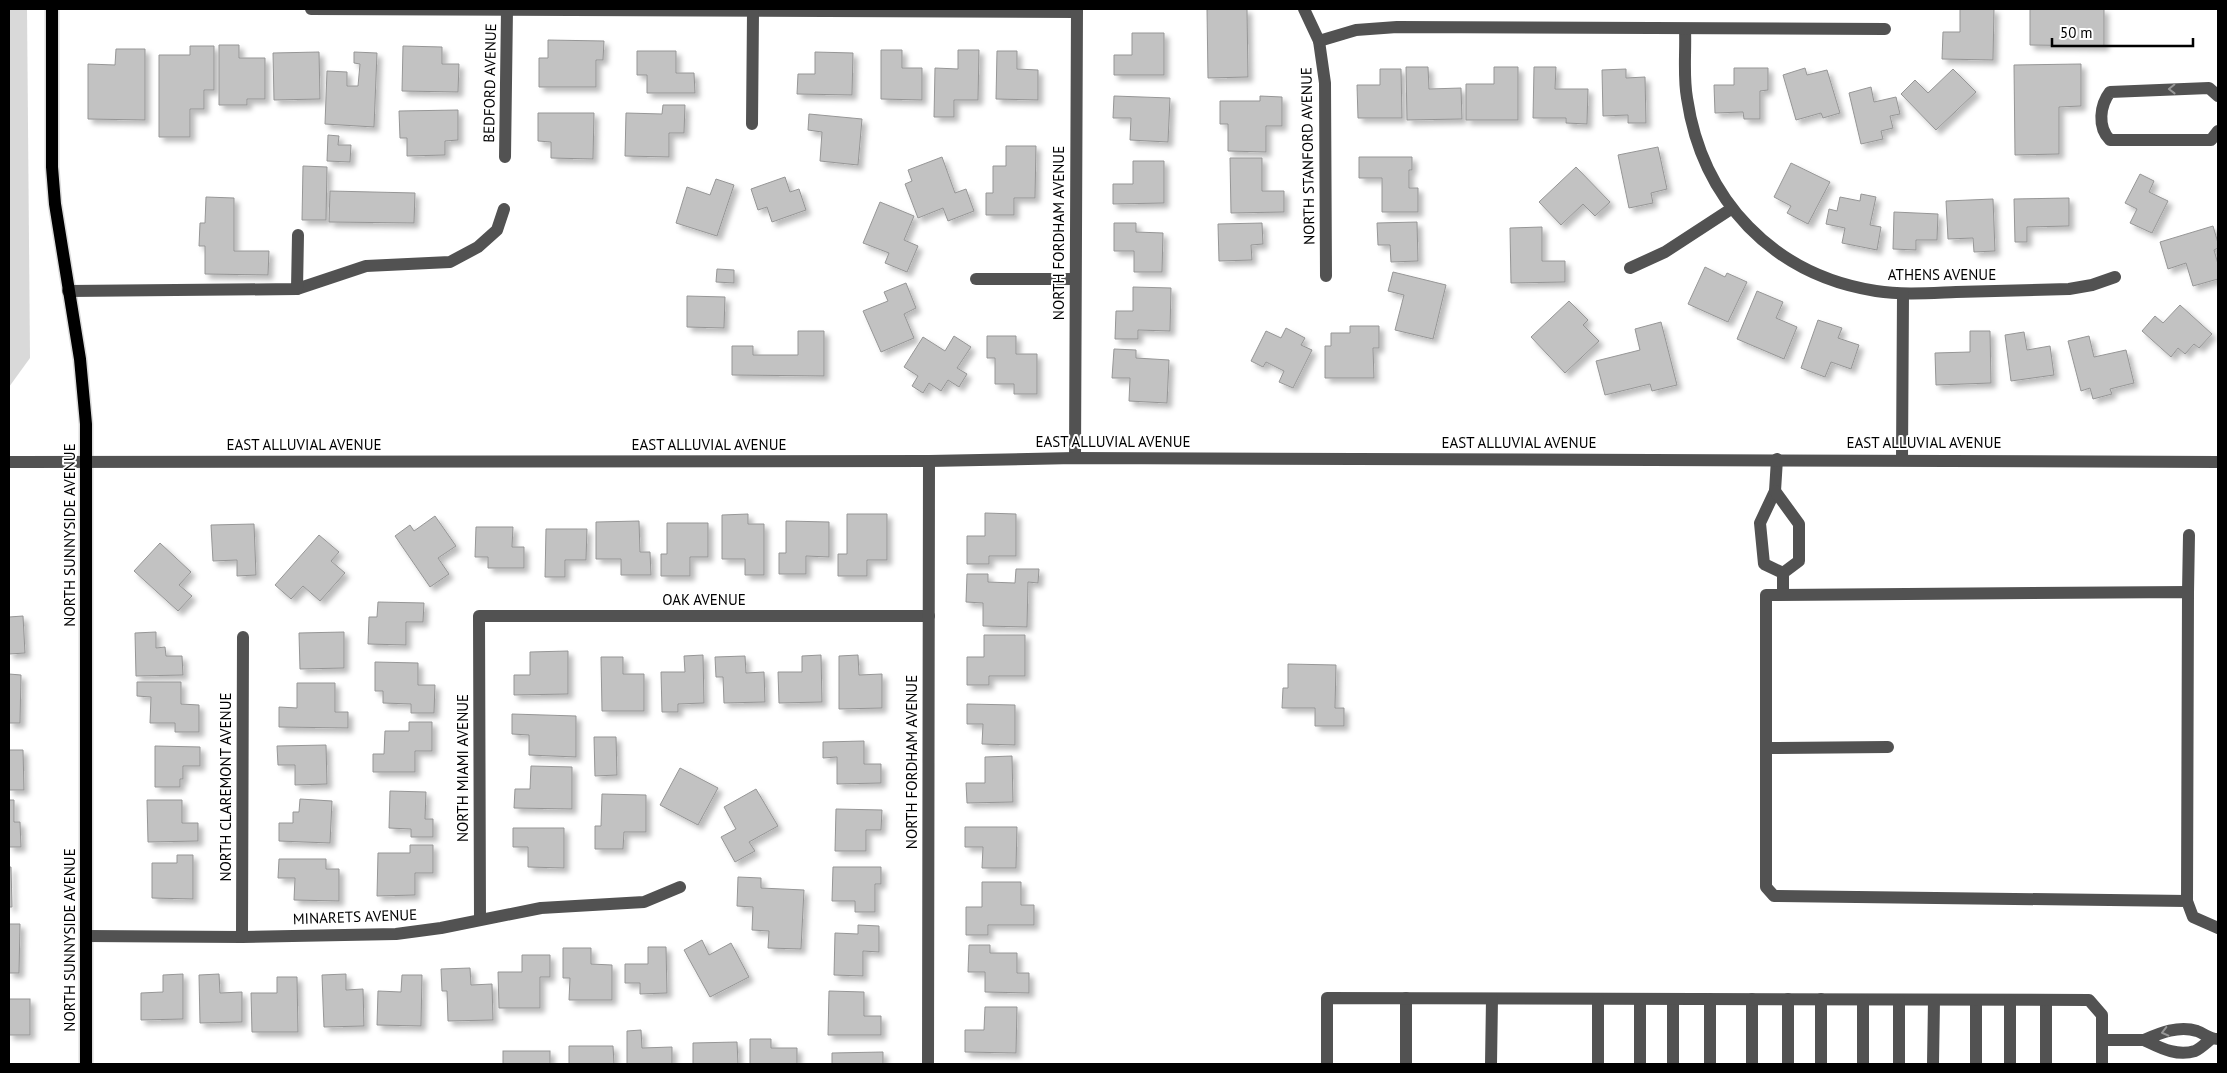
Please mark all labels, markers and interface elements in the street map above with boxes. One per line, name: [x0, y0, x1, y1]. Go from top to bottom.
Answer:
scale bar: [2052, 15, 2193, 47]
street label: BEDFORD AVENUE: [479, 23, 500, 143]
text: 50 m: [2060, 23, 2093, 42]
street label: NORTH STANFORD AVENUE: [1296, 67, 1319, 245]
one-way arrow: [2168, 84, 2176, 94]
street label: NORTH FORDHAM AVENUE: [1049, 146, 1068, 320]
street label: ATHENS AVENUE: [1888, 265, 1996, 284]
street label: EAST ALLUVIAL AVENUE: [1036, 432, 1190, 451]
street label: EAST ALLUVIAL AVENUE: [1442, 433, 1596, 452]
street label: EAST ALLUVIAL AVENUE: [1847, 433, 2001, 452]
street label: EAST ALLUVIAL AVENUE: [227, 435, 381, 454]
street label: EAST ALLUVIAL AVENUE: [632, 435, 786, 454]
street label: NORTH SUNNYSIDE AVENUE: [60, 443, 79, 627]
street label: OAK AVENUE: [662, 590, 746, 609]
street label: NORTH FORDHAM AVENUE: [902, 675, 921, 849]
street label: NORTH CLAREMONT AVENUE: [216, 693, 235, 881]
street label: NORTH MIAMI AVENUE: [453, 694, 472, 842]
street label: NORTH SUNNYSIDE AVENUE: [60, 848, 79, 1032]
street label: MINARETS AVENUE: [292, 905, 418, 928]
one-way arrow: [2161, 1026, 2170, 1037]

